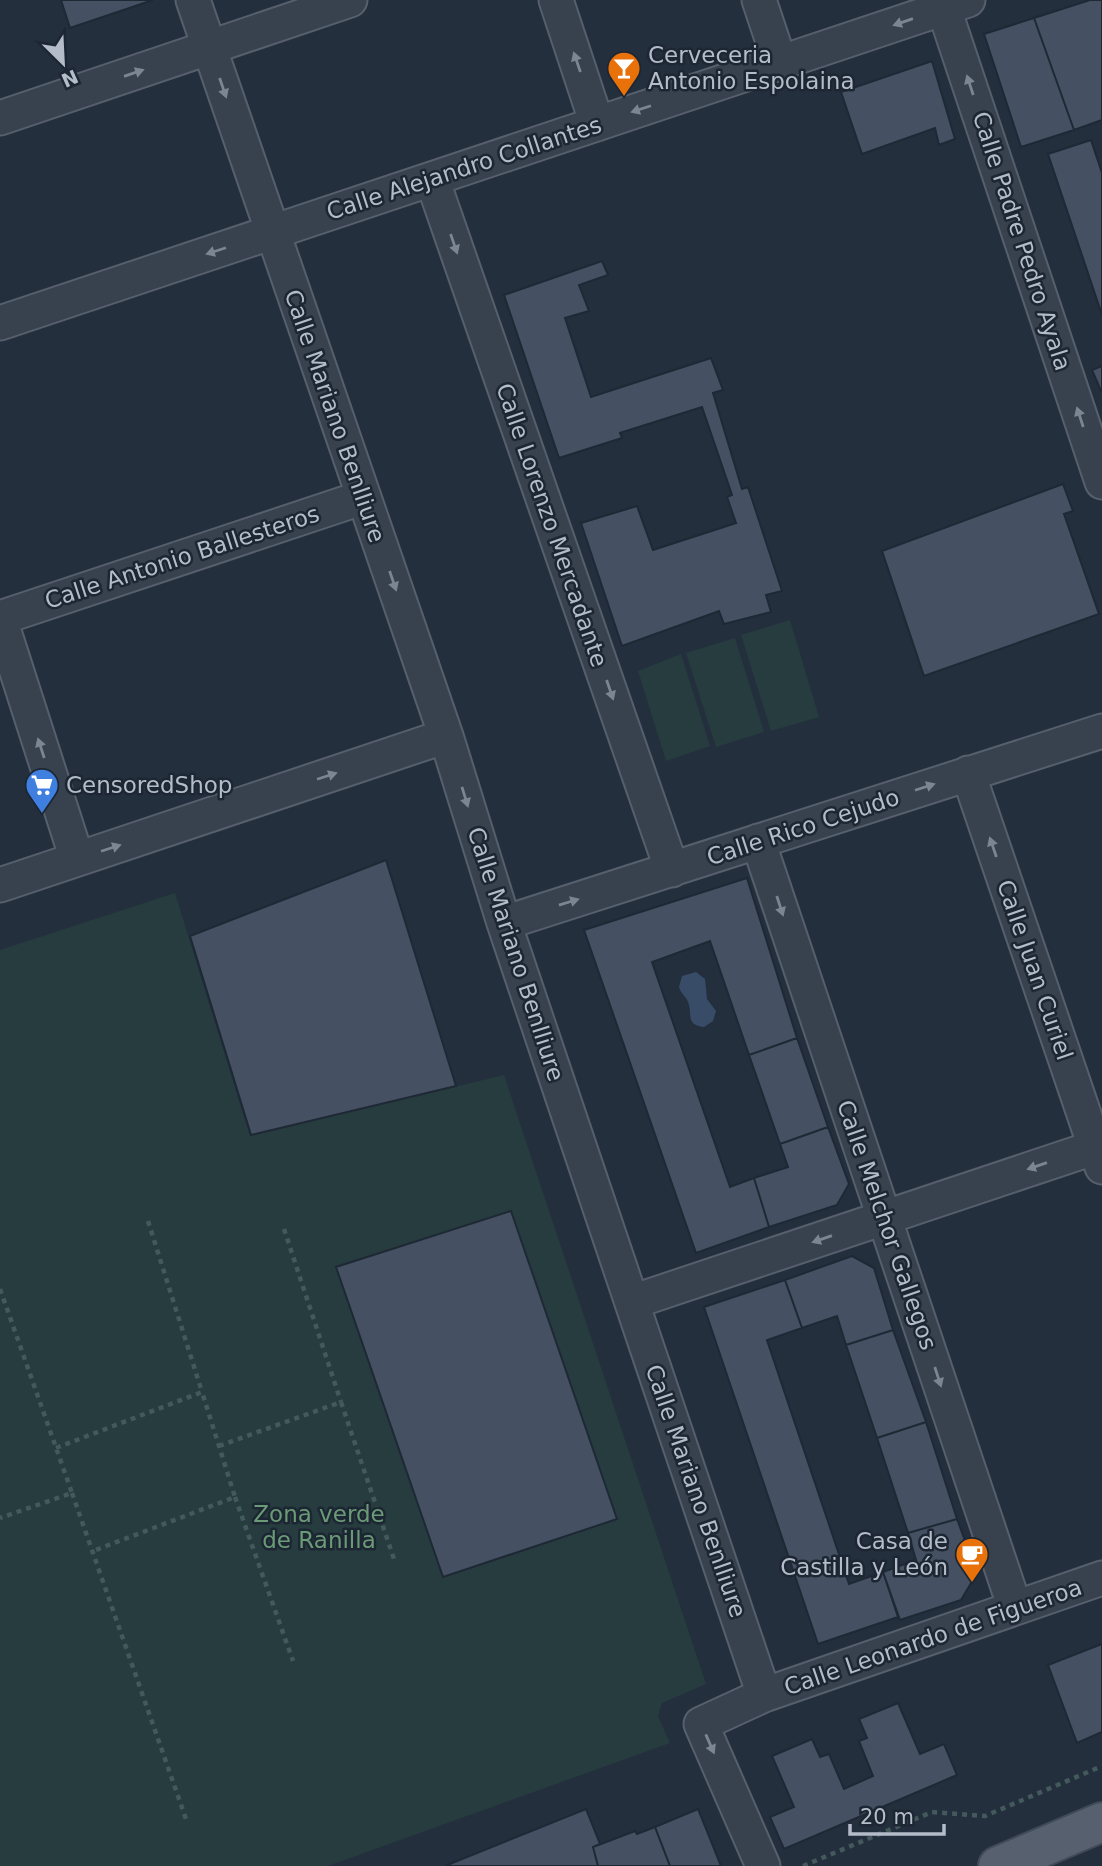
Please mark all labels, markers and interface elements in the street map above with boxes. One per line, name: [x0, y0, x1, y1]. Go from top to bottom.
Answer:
one-way arrow: [892, 17, 913, 28]
north arrow: [28, 28, 98, 98]
place label: Cerveceria Antonio Espolaina: [648, 42, 854, 94]
bar icon: Cerveceria Antonio Espolaina: [605, 49, 643, 98]
one-way arrow: [571, 51, 582, 72]
text: N: [58, 65, 82, 92]
one-way arrow: [124, 67, 145, 78]
one-way arrow: [964, 74, 974, 95]
one-way arrow: [218, 78, 229, 99]
one-way arrow: [630, 104, 651, 115]
street label: Calle Padre Pedro Ayala: [968, 108, 1076, 374]
street label: Calle Alejandro Collantes: [323, 111, 605, 225]
one-way arrow: [449, 233, 460, 254]
one-way arrow: [205, 247, 226, 257]
street label: Calle Mariano Benlliure: [279, 286, 391, 546]
street label: Calle Lorenzo Mercadante: [491, 380, 613, 670]
one-way arrow: [1074, 406, 1085, 427]
street label: Calle Antonio Ballesteros: [41, 500, 323, 614]
one-way arrow: [388, 570, 399, 591]
one-way arrow: [605, 680, 616, 701]
one-way arrow: [36, 737, 46, 758]
supermarket icon: CensoredShop: [23, 766, 61, 815]
one-way arrow: [317, 770, 338, 781]
place label: CensoredShop: [66, 772, 232, 798]
one-way arrow: [915, 781, 936, 792]
street label: Calle Rico Cejudo: [704, 784, 902, 870]
one-way arrow: [460, 786, 470, 807]
street label: Calle Mariano Benlliure: [463, 824, 569, 1084]
one-way arrow: [987, 837, 998, 858]
one-way arrow: [101, 842, 122, 853]
street label: Calle Juan Curiel: [992, 877, 1078, 1063]
one-way arrow: [775, 896, 786, 917]
one-way arrow: [559, 897, 580, 907]
street label: Calle Melchor Gallegos: [832, 1097, 942, 1353]
one-way arrow: [1027, 1162, 1048, 1172]
one-way arrow: [811, 1234, 832, 1245]
street label: Calle Mariano Benlliure: [640, 1361, 752, 1621]
one-way arrow: [933, 1367, 944, 1388]
park label: Zona verde de Ranilla: [253, 1501, 385, 1553]
place label: Casa de Castilla y León: [780, 1528, 948, 1580]
cafe icon: Casa de Castilla y León: [953, 1535, 991, 1584]
street label: Calle Leonardo de Figueroa: [781, 1574, 1085, 1700]
one-way arrow: [705, 1734, 716, 1755]
scale bar: [850, 1792, 944, 1836]
text: 20 m: [860, 1805, 914, 1829]

